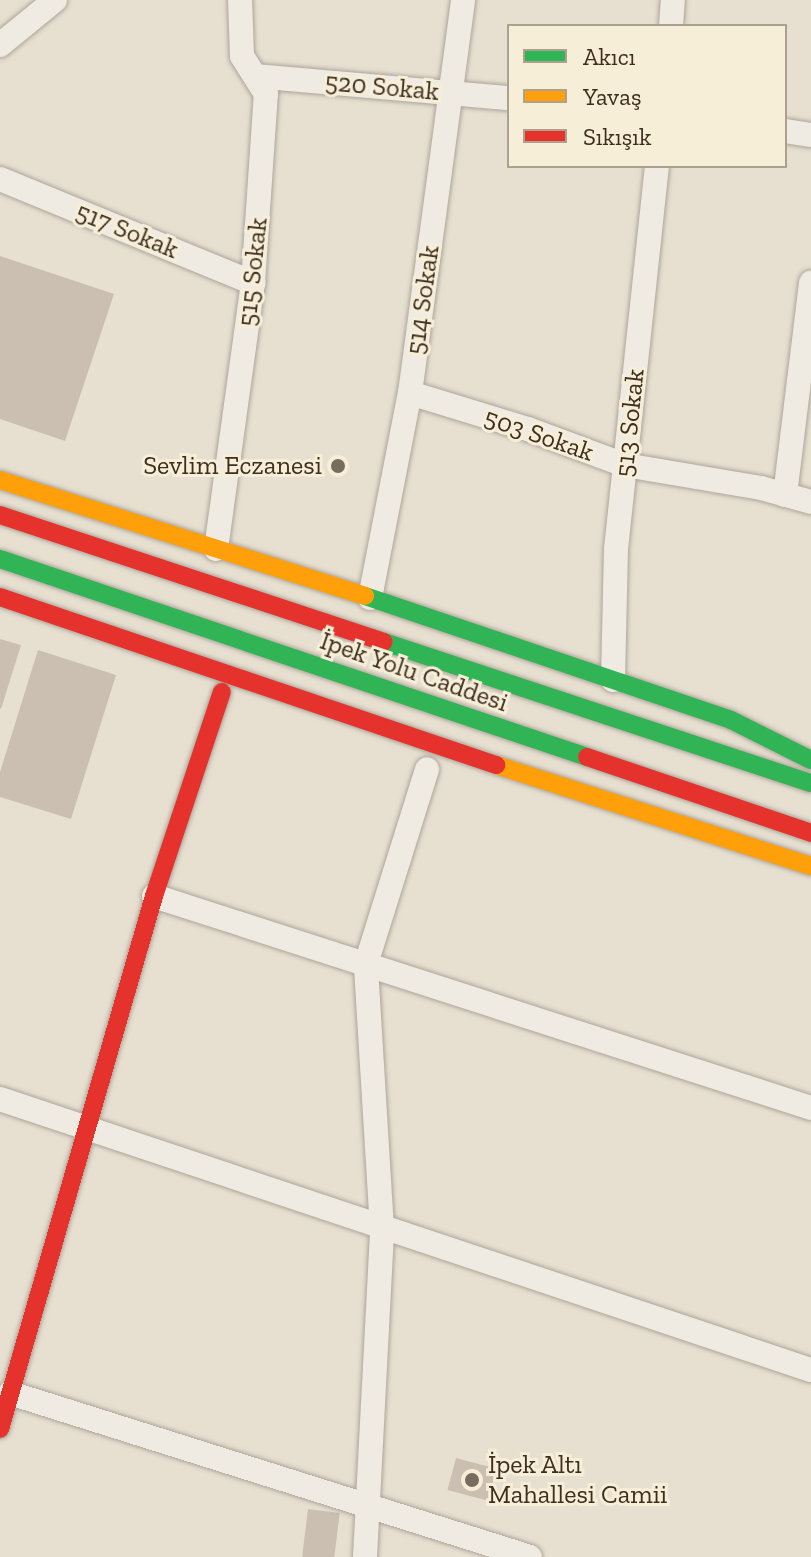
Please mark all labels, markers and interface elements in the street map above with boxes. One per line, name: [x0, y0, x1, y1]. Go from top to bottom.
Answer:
legend: [507, 24, 787, 168]
text: Akıcı: [583, 42, 636, 71]
street label: 520 Sokak: [324, 66, 440, 108]
text: Yavaş: [583, 82, 641, 111]
text: Sıkışık: [583, 122, 651, 151]
street label: 517 Sokak: [71, 196, 183, 266]
street label: 515 Sokak: [232, 216, 274, 328]
street label: 514 Sokak: [400, 243, 446, 357]
street label: 513 Sokak: [609, 367, 651, 479]
street label: 503 Sokak: [480, 402, 598, 468]
place label: Sevlim Eczanesi: [143, 450, 322, 482]
marker: Sevlim Eczanesi: [329, 457, 347, 475]
street label: İpek Yolu Caddesi: [316, 625, 512, 719]
place label: İpek Altı Mahallesi Camii: [488, 1449, 667, 1510]
marker: İpek Altı Mahallesi Camii: [463, 1471, 481, 1489]

